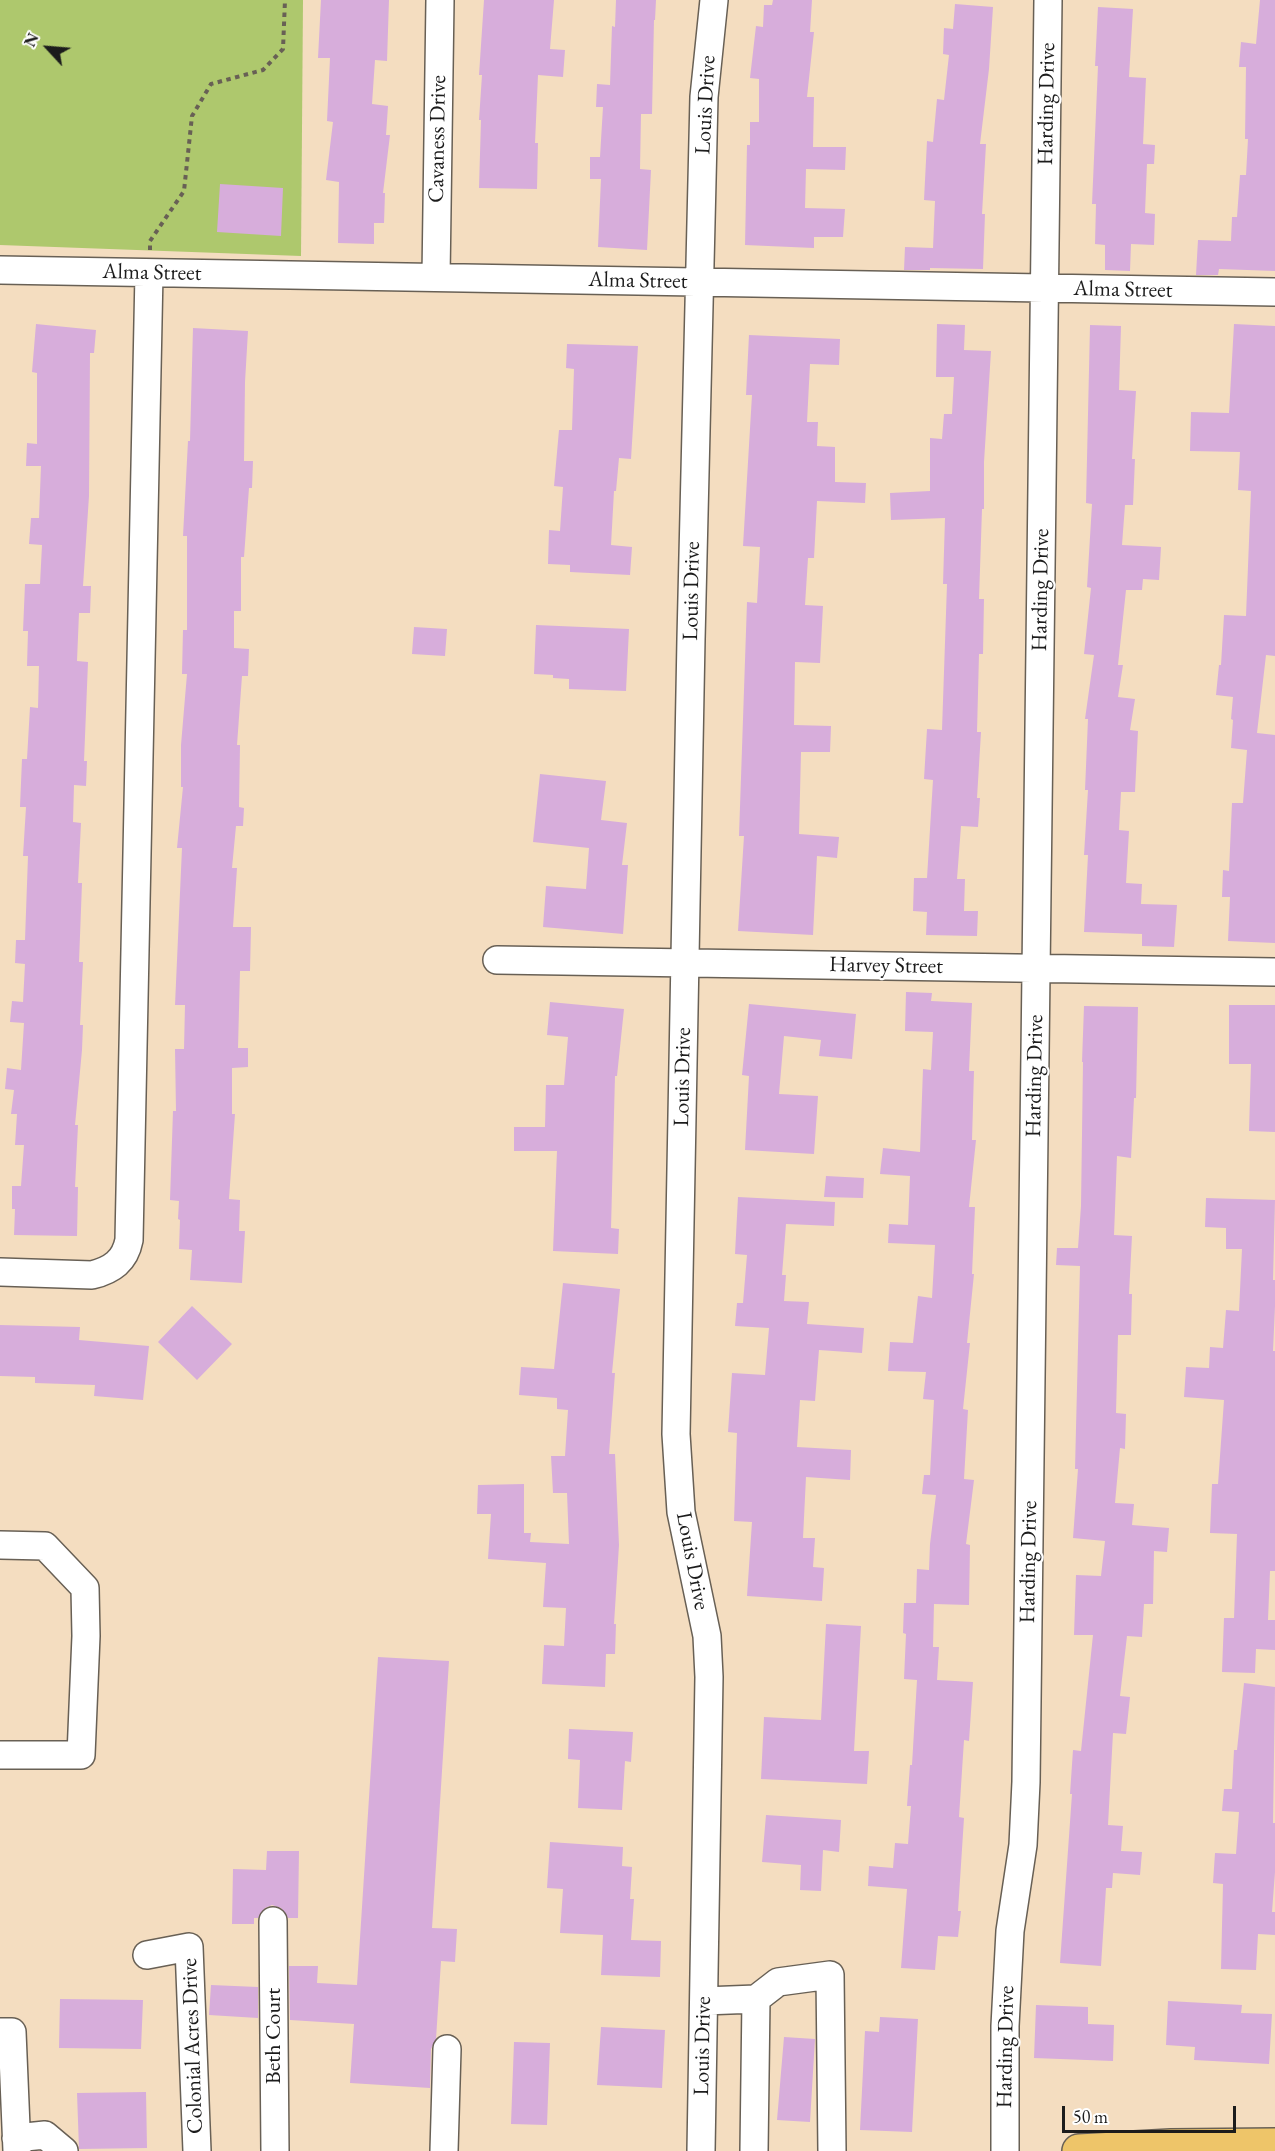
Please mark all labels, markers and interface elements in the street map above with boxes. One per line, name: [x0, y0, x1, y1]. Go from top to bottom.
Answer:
north arrow: [18, 18, 78, 78]
text: N: [19, 29, 44, 50]
street label: Harding Drive: [1033, 42, 1061, 166]
street label: Louis Drive: [690, 55, 722, 155]
street label: Cavaness Drive: [424, 75, 452, 203]
street label: Alma Street: [102, 259, 202, 287]
street label: Alma Street: [588, 267, 688, 295]
street label: Alma Street: [1073, 276, 1173, 304]
street label: Harding Drive: [1027, 528, 1055, 652]
street label: Louis Drive: [678, 541, 706, 641]
street label: Harvey Street: [829, 952, 943, 980]
street label: Harding Drive: [1021, 1014, 1049, 1138]
street label: Louis Drive: [669, 1027, 697, 1127]
street label: Harding Drive: [1015, 1500, 1043, 1624]
street label: Louis Drive: [670, 1510, 714, 1612]
street label: Colonial Acres Drive: [177, 1958, 209, 2134]
street label: Harding Drive: [992, 1985, 1020, 2109]
street label: Beth Court: [261, 1988, 287, 2084]
street label: Louis Drive: [689, 1996, 717, 2096]
scale bar: [1065, 2094, 1239, 2132]
text: 50 m: [1073, 2105, 1108, 2128]

